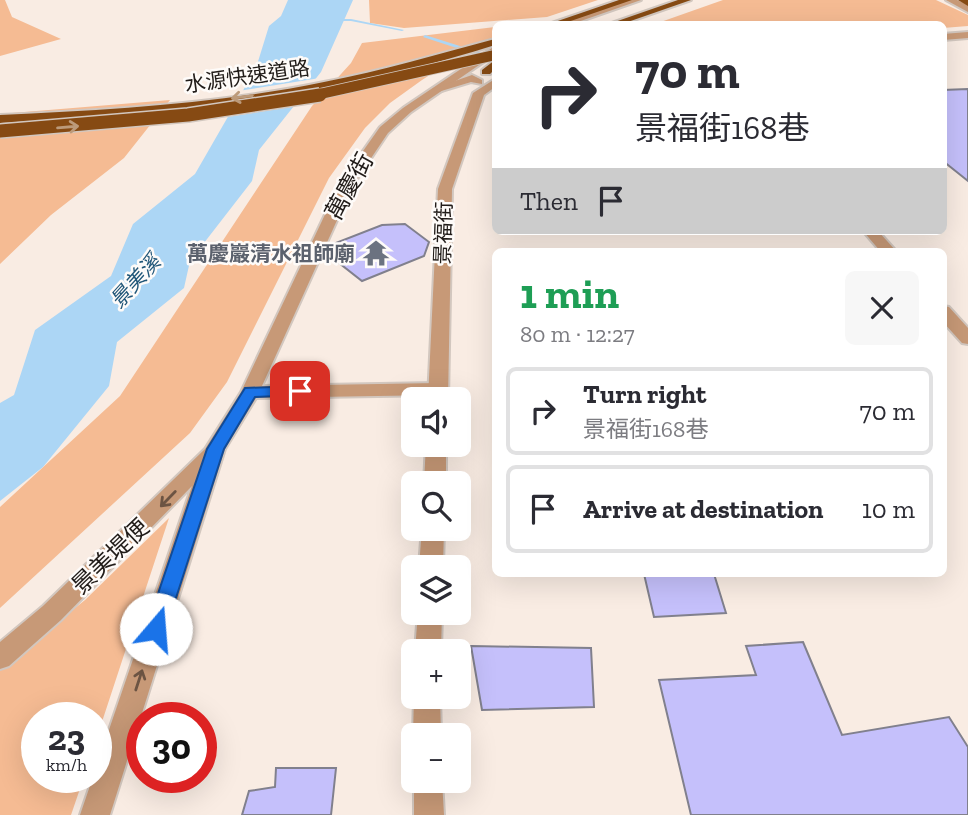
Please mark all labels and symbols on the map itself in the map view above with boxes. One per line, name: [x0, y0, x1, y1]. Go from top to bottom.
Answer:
street label: 水源快速道路: [183, 55, 311, 97]
one-way arrow: [231, 91, 253, 104]
one-way arrow: [56, 121, 79, 134]
street label: 萬慶街: [319, 147, 379, 225]
street label: 景福街: [429, 201, 457, 265]
temple icon: 萬慶巖清水祖師廟: [361, 238, 391, 268]
place label: 萬慶巖清水祖師廟: [187, 241, 355, 266]
water label: 景美溪: [105, 247, 167, 313]
pin: [270, 361, 330, 421]
one-way arrow: [160, 490, 177, 507]
street label: 景美堤便: [65, 512, 155, 600]
position arrow: [119, 592, 193, 666]
one-way arrow: [134, 670, 146, 692]
speed limit sign: 30: [126, 702, 217, 793]

